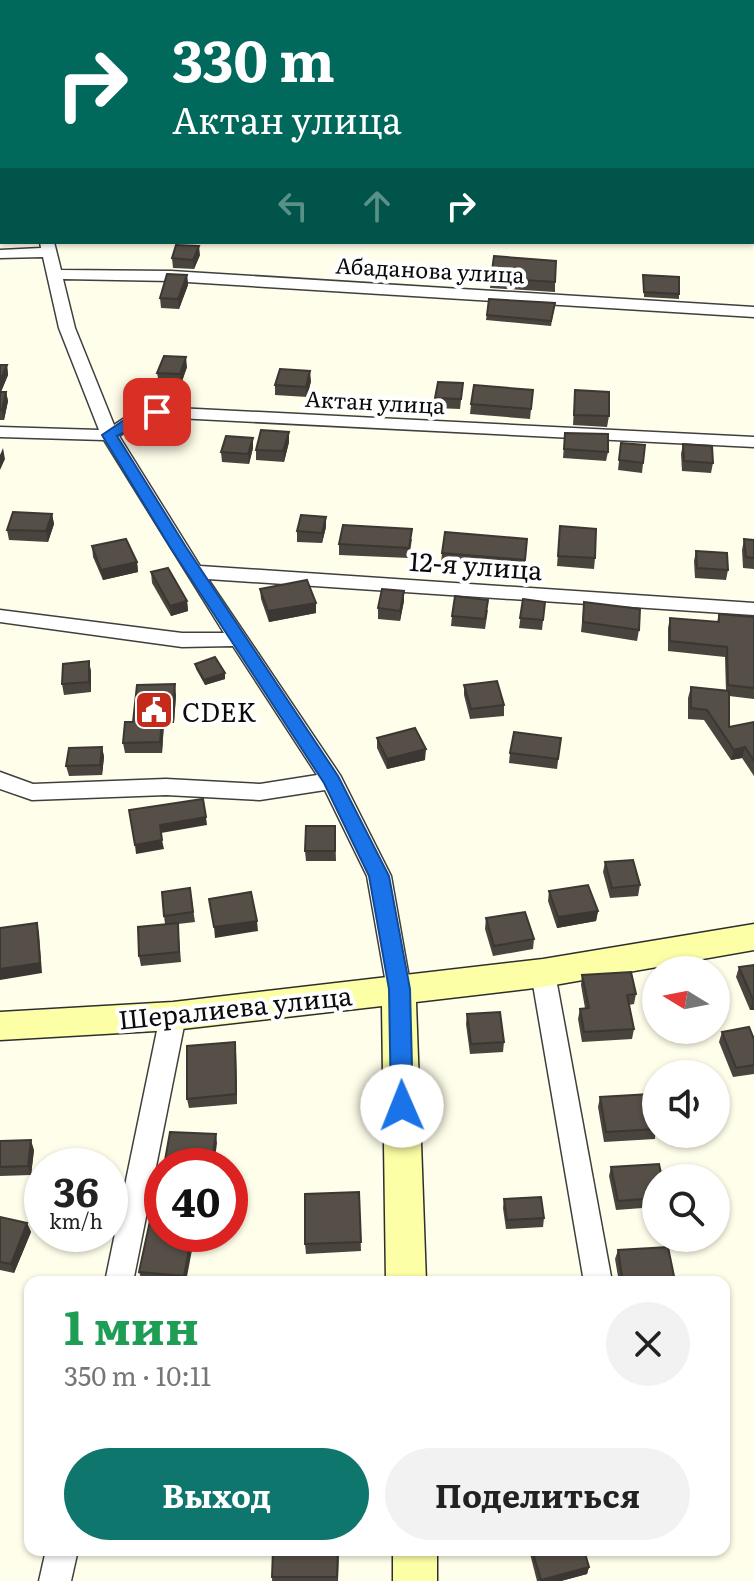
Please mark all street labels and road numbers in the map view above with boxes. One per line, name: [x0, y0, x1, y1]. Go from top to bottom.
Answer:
street label: Абаданова улица: [335, 248, 525, 290]
street label: Актан улица: [304, 381, 446, 421]
street label: 12-я улица: [408, 540, 544, 588]
street label: Шералиева улица: [116, 974, 354, 1038]

